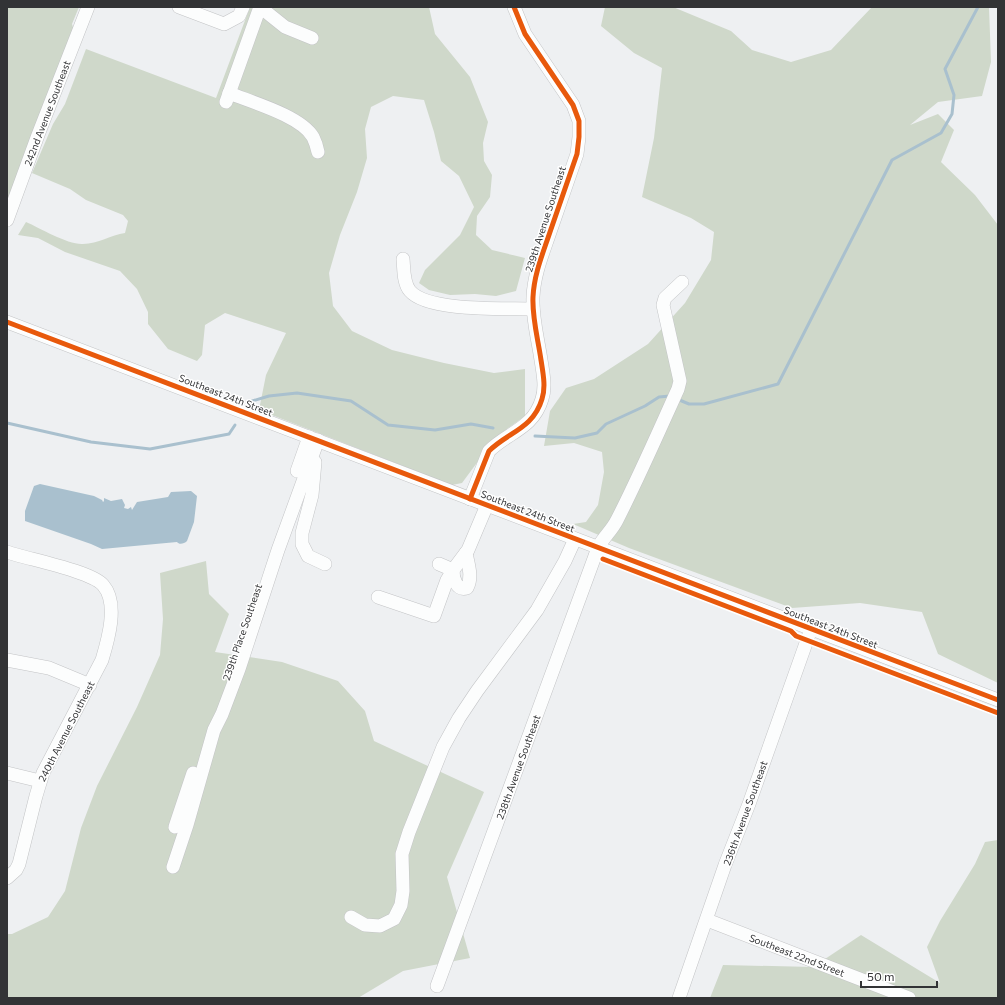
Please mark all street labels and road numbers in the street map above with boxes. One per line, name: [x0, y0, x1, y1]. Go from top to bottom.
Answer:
street label: 242nd Avenue Southeast: [21, 59, 73, 167]
street label: 239th Avenue Southeast: [522, 165, 568, 273]
street label: Southeast 24th Street: [177, 372, 275, 418]
street label: Southeast 24th Street: [479, 488, 577, 534]
street label: 239th Place Southeast: [220, 582, 264, 682]
street label: Southeast 24th Street: [782, 604, 880, 650]
street label: 240th Avenue Southeast: [35, 679, 97, 783]
street label: 238th Avenue Southeast: [493, 713, 543, 821]
street label: 236th Avenue Southeast: [720, 759, 770, 867]
street label: Southeast 22nd Street: [748, 931, 846, 979]

